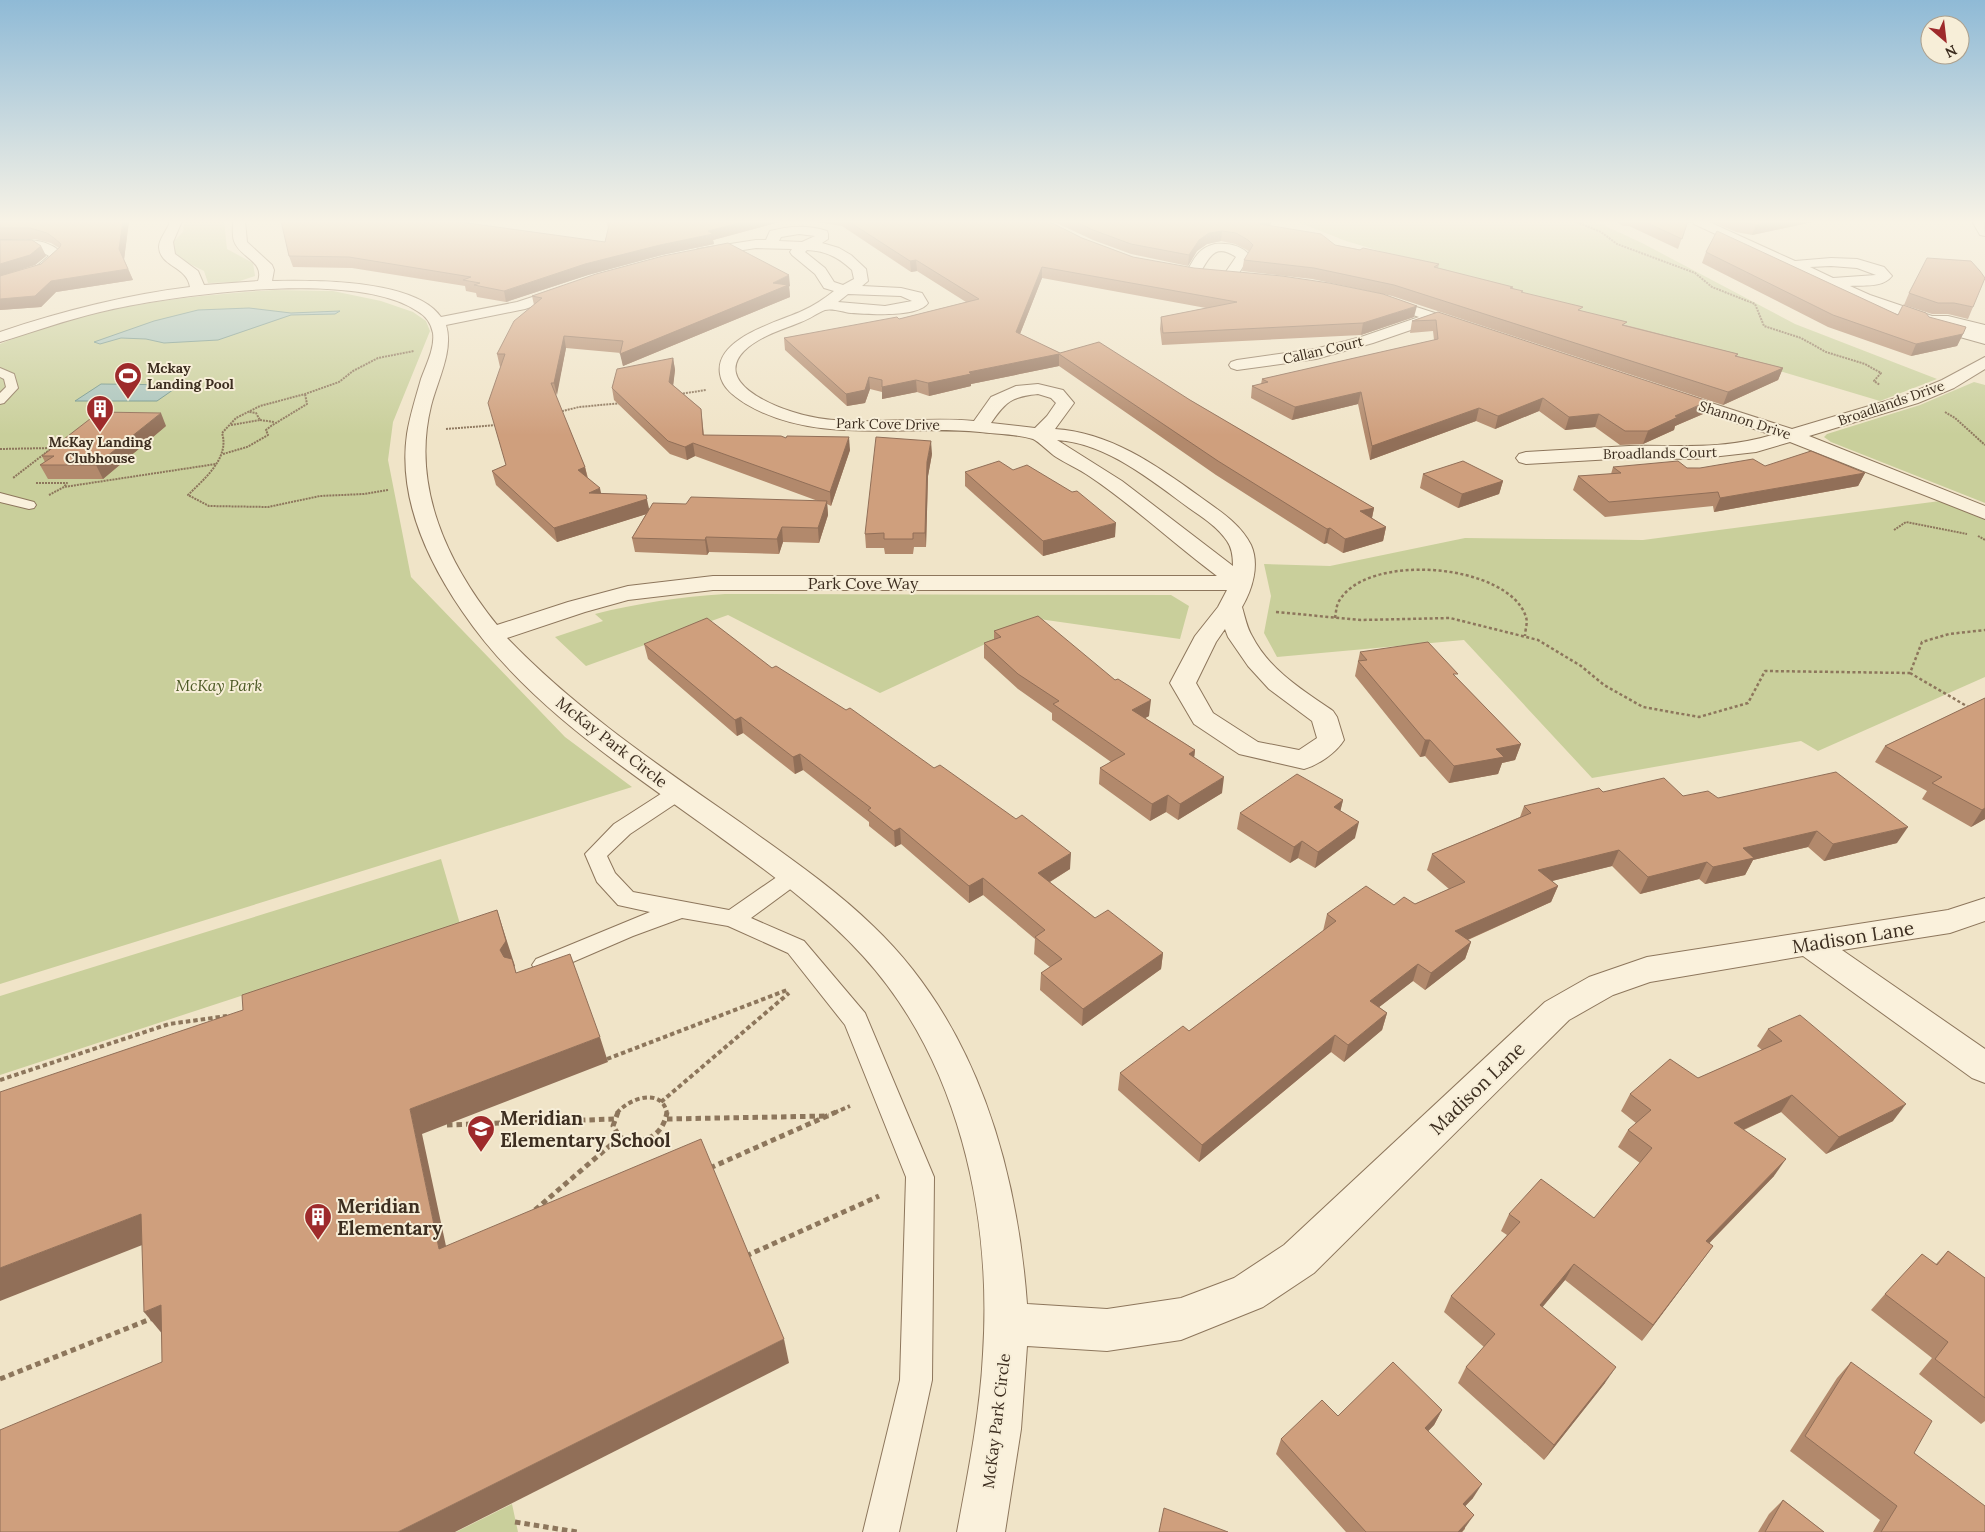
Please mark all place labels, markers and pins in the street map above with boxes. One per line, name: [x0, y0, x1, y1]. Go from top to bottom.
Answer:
place label: Mckay Landing Pool: [147, 359, 235, 393]
sports icon: Mckay Landing Pool: [113, 361, 143, 400]
building icon: McKay Landing Clubhouse: [85, 394, 115, 433]
place label: McKay Landing Clubhouse: [48, 433, 153, 467]
place label: Meridian Elementary School: [500, 1106, 671, 1152]
school or university icon: Meridian Elementary School: [466, 1114, 496, 1153]
place label: Meridian Elementary: [337, 1194, 443, 1240]
building icon: Meridian Elementary: [303, 1202, 333, 1241]

